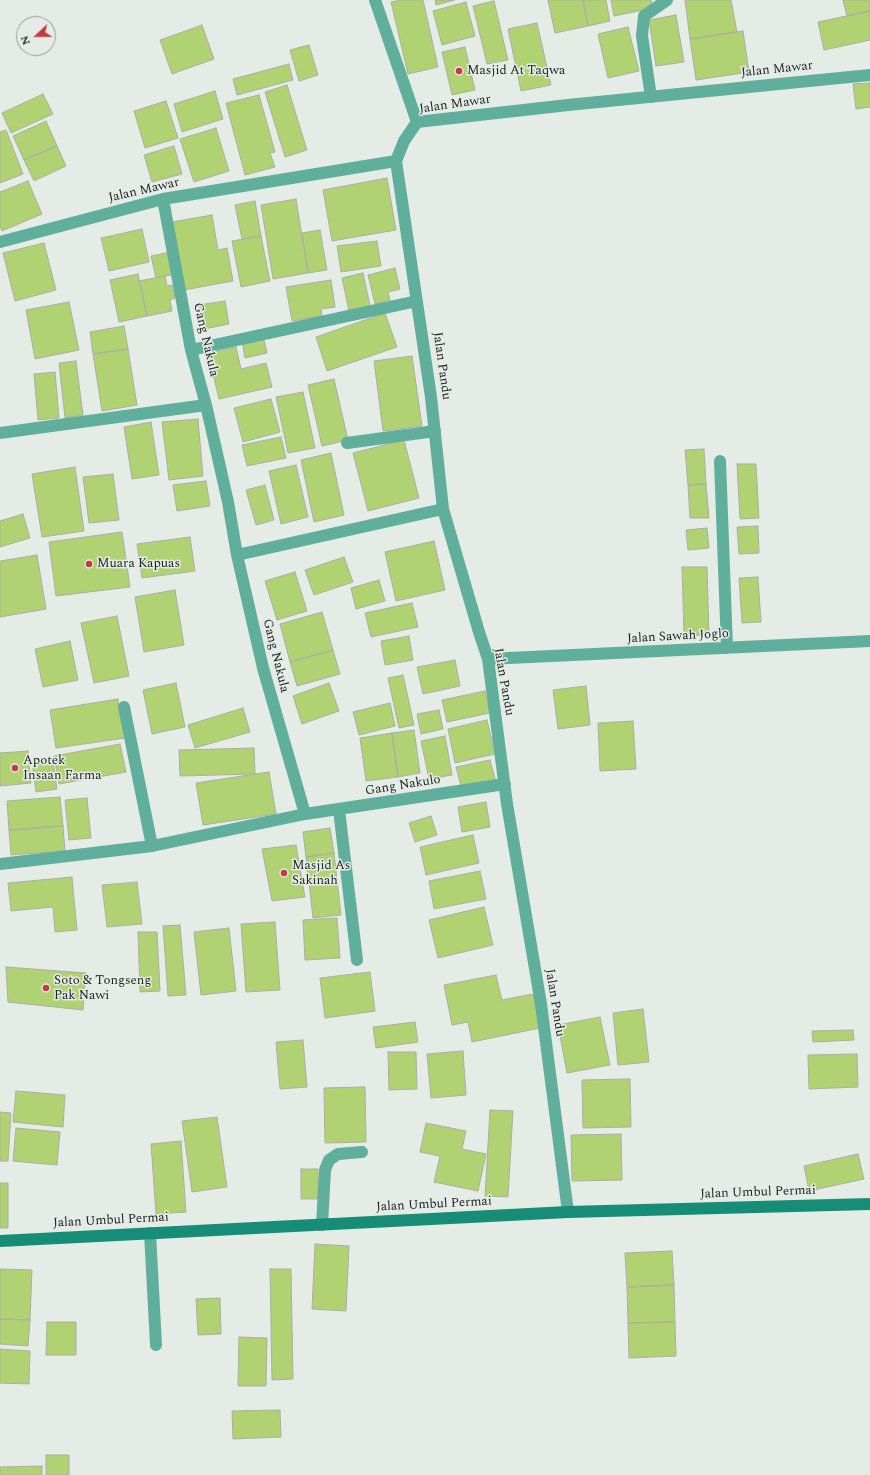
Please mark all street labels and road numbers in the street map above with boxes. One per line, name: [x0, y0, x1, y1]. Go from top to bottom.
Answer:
street label: Jalan Mawar: [740, 58, 814, 82]
street label: Jalan Mawar: [418, 92, 492, 118]
street label: Jalan Mawar: [107, 175, 181, 207]
street label: Gang Nakula: [189, 302, 221, 378]
street label: Jalan Pandu: [429, 331, 453, 401]
street label: Gang Nakula: [258, 618, 292, 694]
street label: Jalan Sawah Joglo: [627, 627, 729, 647]
street label: Jalan Pandu: [489, 647, 517, 717]
street label: Gang Nakulo: [364, 772, 442, 800]
street label: Jalan Pandu: [541, 968, 567, 1038]
street label: Jalan Umbul Permai: [700, 1183, 816, 1203]
street label: Jalan Umbul Permai: [376, 1194, 492, 1216]
street label: Jalan Umbul Permai: [53, 1210, 169, 1232]

